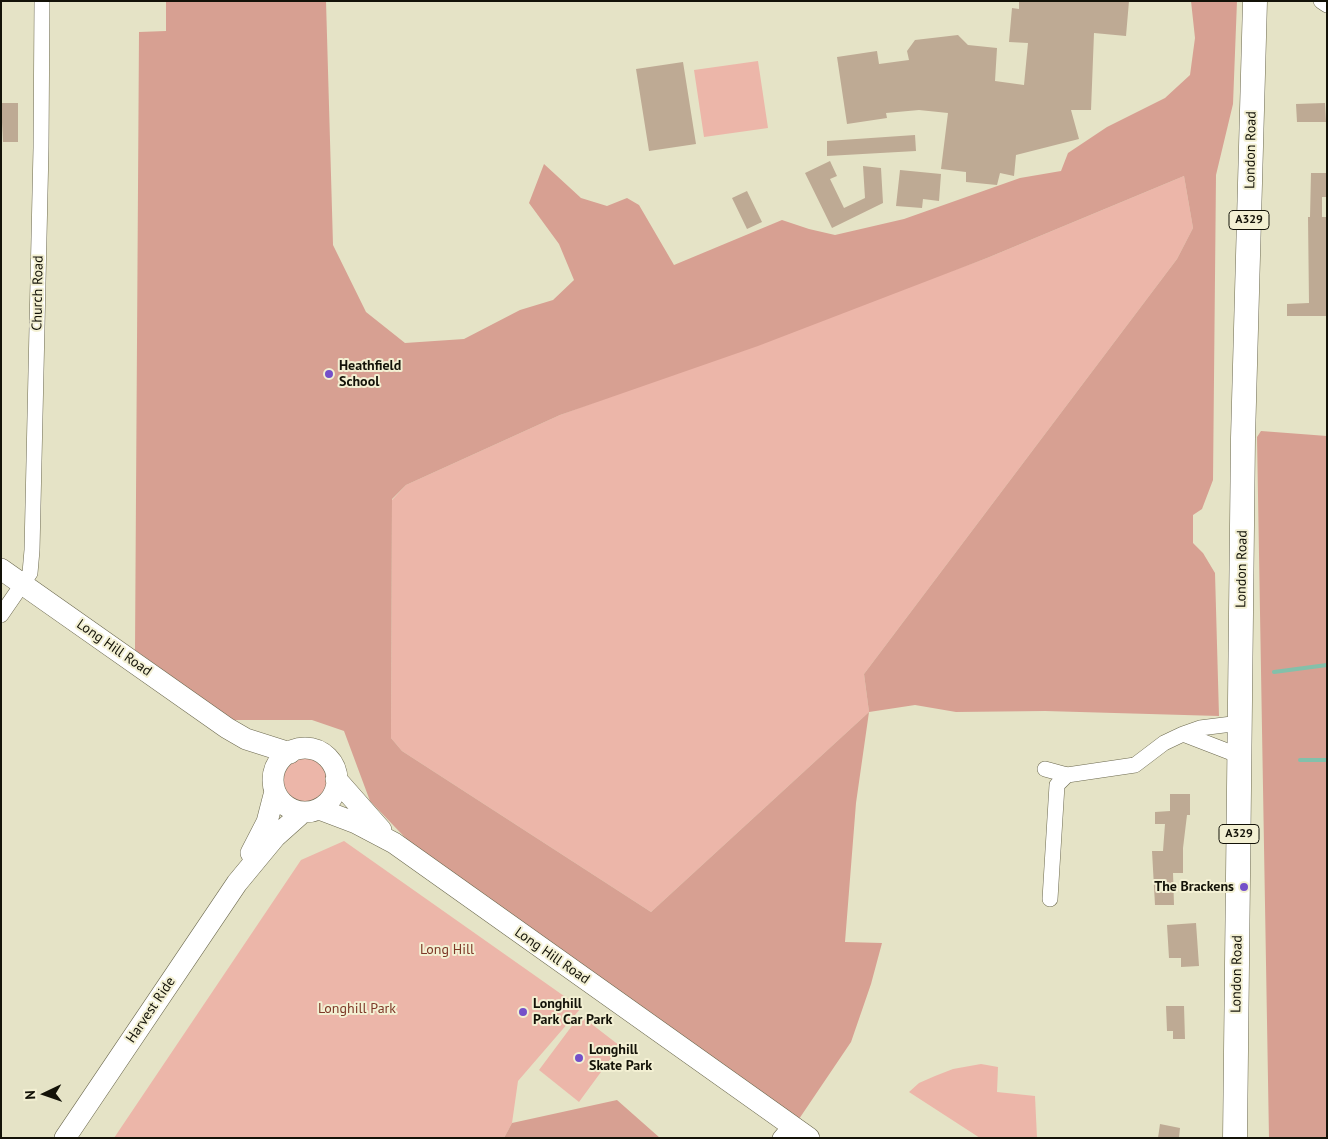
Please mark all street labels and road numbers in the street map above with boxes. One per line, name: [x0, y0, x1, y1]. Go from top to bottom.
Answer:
street label: London Road: [1242, 111, 1260, 189]
road number: A329: [1229, 210, 1269, 230]
street label: Church Road: [29, 255, 47, 331]
street label: London Road: [1233, 530, 1251, 608]
street label: Long Hill Road: [73, 616, 155, 680]
road number: A329: [1219, 824, 1259, 844]
street label: Long Hill Road: [511, 924, 593, 988]
street label: London Road: [1228, 935, 1246, 1013]
street label: Harvest Ride: [123, 974, 179, 1046]

